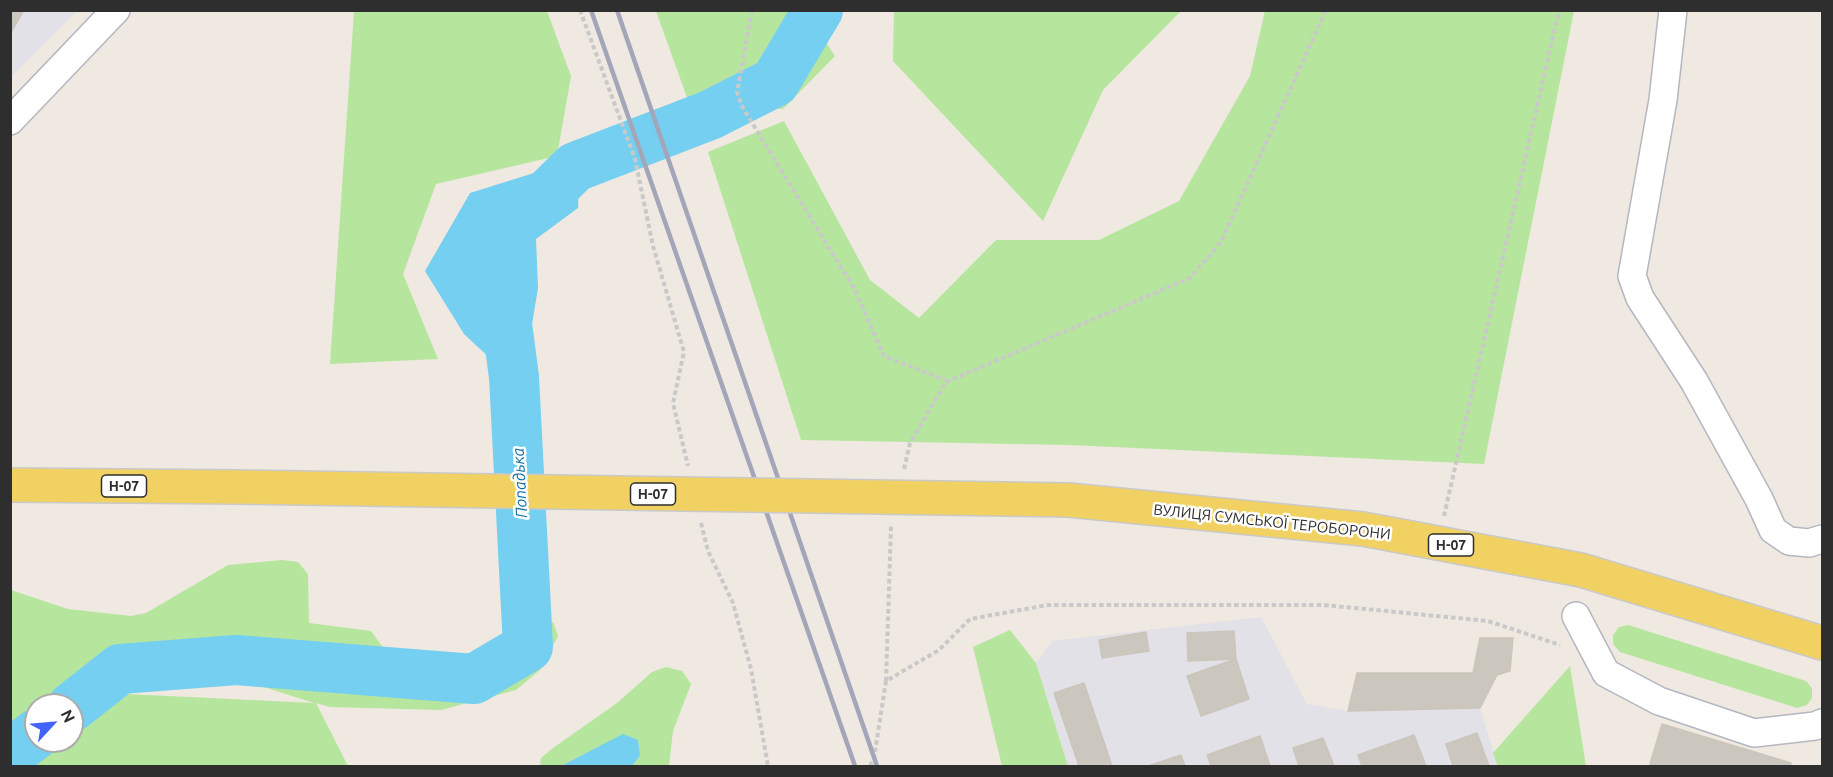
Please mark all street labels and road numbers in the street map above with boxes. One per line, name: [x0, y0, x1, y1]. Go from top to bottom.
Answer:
road number: Н-07: [102, 475, 146, 497]
road number: Н-07: [630, 483, 676, 505]
street label: ВУЛИЦЯ СУМСЬКОЇ ТЕРОБОРОНИ: [1152, 501, 1392, 543]
road number: Н-07: [1428, 534, 1474, 556]

